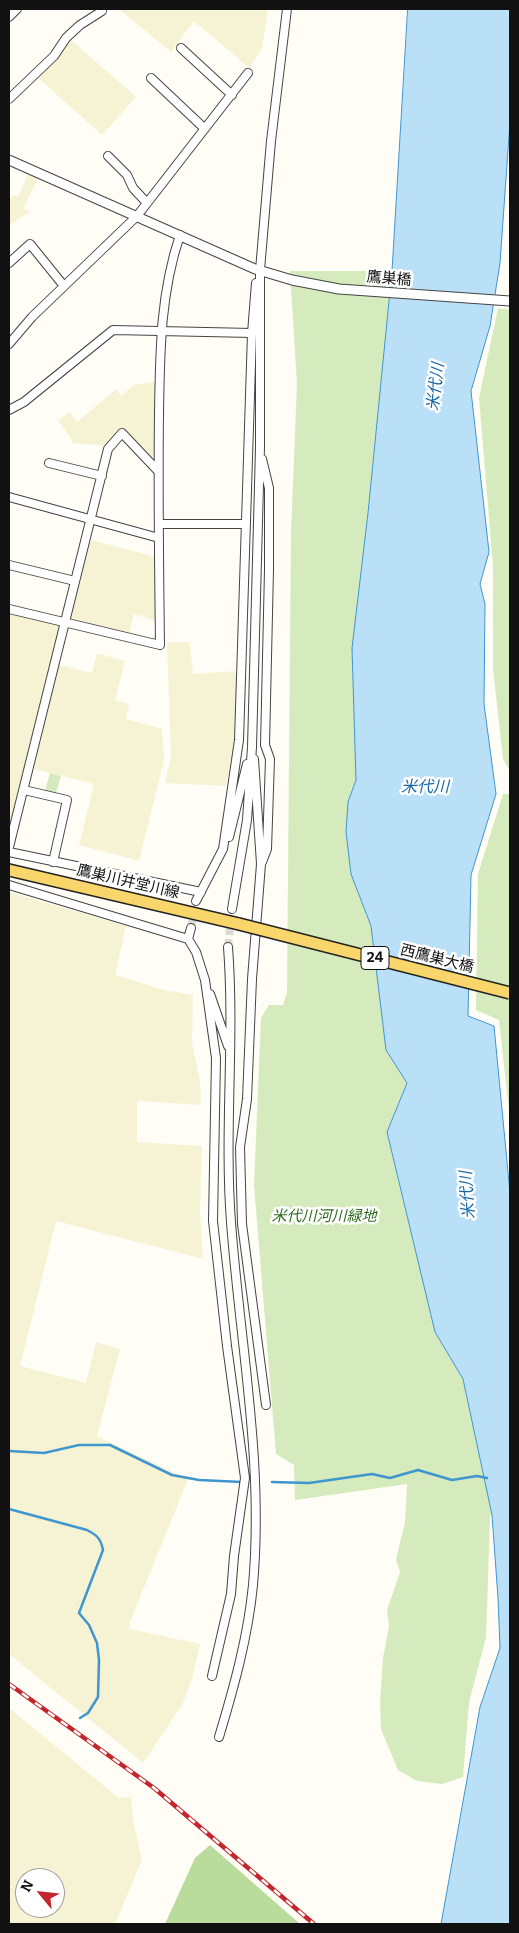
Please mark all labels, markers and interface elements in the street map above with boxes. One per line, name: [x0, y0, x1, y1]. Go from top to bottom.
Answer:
street label: 鷹巣橋: [366, 268, 412, 290]
water label: 米代川: [424, 362, 448, 412]
water label: 米代川: [401, 778, 449, 798]
street label: 鷹巣川井堂川線: [75, 861, 181, 903]
street label: 西鷹巣大橋: [398, 941, 476, 977]
road number: 24: [361, 946, 389, 970]
water label: 米代川: [457, 1170, 479, 1220]
park label: 米代川河川緑地: [272, 1208, 376, 1226]
north arrow: [15, 1868, 65, 1918]
text: N: [17, 1877, 37, 1895]

